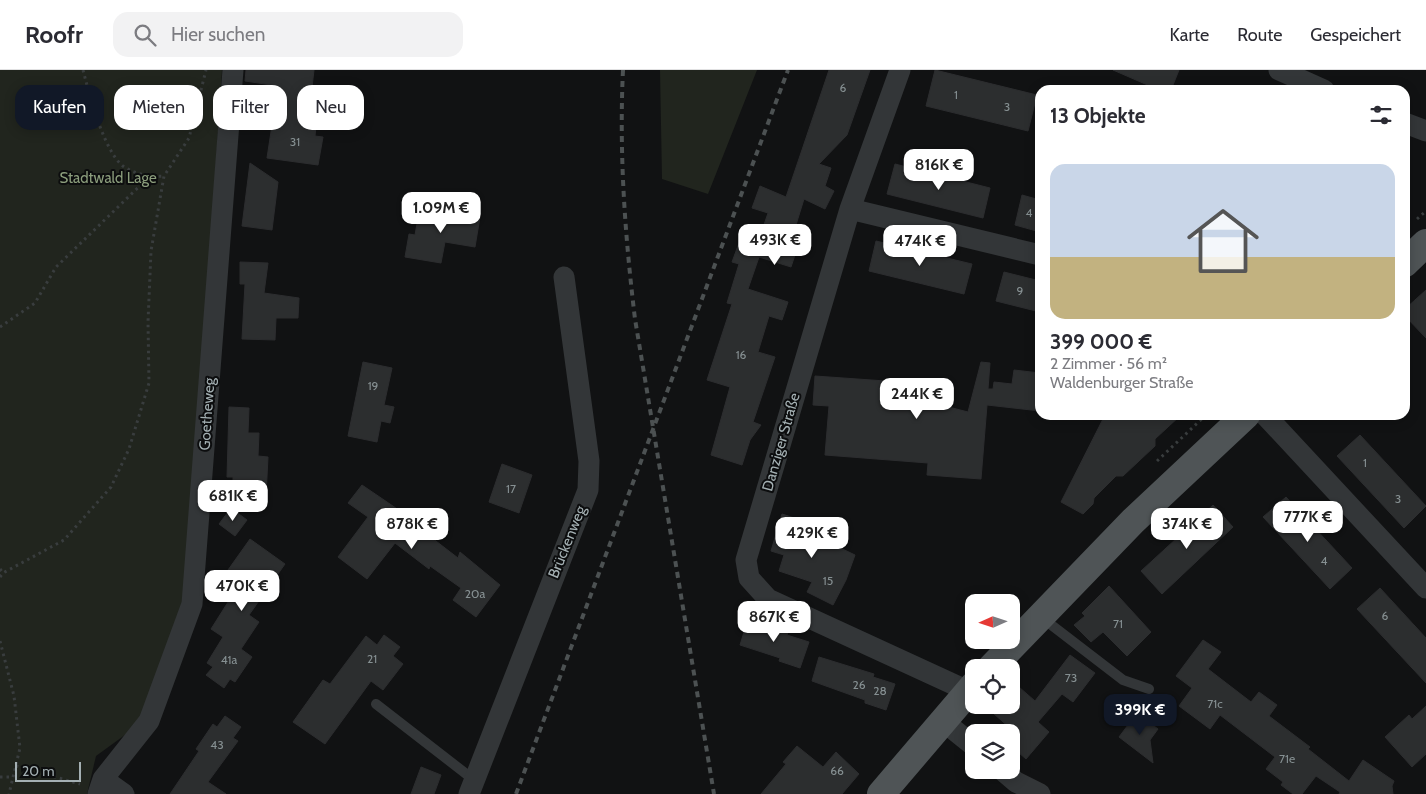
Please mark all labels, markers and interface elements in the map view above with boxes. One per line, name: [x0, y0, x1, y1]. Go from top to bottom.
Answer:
search box: [113, 12, 463, 57]
text: Roofr: [25, 20, 83, 49]
icon: search: [131, 21, 159, 49]
text: Hier suchen: [171, 23, 265, 46]
text: Karte: [1170, 24, 1209, 46]
text: Route: [1237, 24, 1282, 46]
text: Gespeichert: [1310, 24, 1401, 46]
house number: 6: [840, 80, 847, 95]
chip: Kaufen: [15, 85, 104, 130]
chip: Mieten: [114, 85, 203, 130]
chip: Filter: [213, 85, 287, 130]
chip: Neu: [297, 85, 364, 130]
house number: 1: [954, 87, 958, 102]
house number: 3: [1004, 99, 1010, 114]
icon: filters: [1367, 101, 1395, 129]
text: 13 Objekte: [1050, 103, 1146, 128]
house number: 31: [290, 134, 300, 149]
pin: 816K €: [898, 148, 980, 191]
text: 816K €: [915, 155, 963, 174]
park label: Stadtwald Lage: [59, 169, 157, 187]
pin: 1.09M €: [395, 191, 487, 234]
icon: home: [1178, 196, 1268, 286]
text: 1.09M €: [413, 198, 469, 217]
house number: 4: [1026, 205, 1033, 220]
pin: 493K €: [734, 224, 816, 266]
pin: 474K €: [879, 224, 961, 267]
text: 493K €: [749, 230, 801, 249]
text: 474K €: [894, 231, 946, 250]
house number: 9: [1017, 283, 1024, 298]
text: 399 000 €: [1050, 329, 1152, 354]
house number: 16: [736, 347, 747, 362]
text: 2 Zimmer · 56 m²: [1050, 354, 1167, 373]
text: Waldenburger Straße: [1050, 373, 1193, 392]
street label: Goetheweg: [195, 377, 219, 451]
house number: 19: [368, 378, 379, 393]
pin: 244K €: [876, 378, 958, 420]
text: 244K €: [891, 384, 943, 403]
street label: Danziger Straße: [758, 390, 804, 493]
house number: 1: [1363, 455, 1367, 470]
pin: 681K €: [192, 480, 274, 522]
house number: 17: [506, 481, 516, 496]
text: 681K €: [209, 486, 257, 505]
house number: 3: [1395, 491, 1401, 506]
pin: 777K €: [1267, 500, 1349, 543]
street label: Brückenweg: [544, 503, 590, 581]
text: 777K €: [1284, 507, 1332, 526]
pin: 878K €: [371, 508, 453, 550]
pin: 374K €: [1146, 508, 1228, 550]
text: 878K €: [386, 514, 438, 533]
text: 374K €: [1162, 514, 1212, 533]
pin: 429K €: [771, 516, 853, 559]
text: 429K €: [786, 523, 838, 542]
house number: 4: [1321, 553, 1328, 568]
pin: 470K €: [201, 570, 283, 612]
house number: 15: [823, 573, 833, 588]
text: 470K €: [215, 576, 269, 595]
house number: 20a: [465, 586, 485, 601]
north arrow: [965, 594, 1020, 649]
map controls: [965, 594, 1020, 779]
pin: 867K €: [733, 600, 815, 643]
text: 867K €: [749, 607, 799, 626]
house number: 6: [1382, 608, 1389, 623]
house number: 71: [1113, 616, 1123, 631]
house number: 21: [367, 651, 377, 666]
house number: 41a: [221, 652, 238, 667]
button: locate: [965, 659, 1020, 714]
house number: 73: [1065, 670, 1077, 685]
house number: 26: [852, 677, 866, 692]
house number: 28: [873, 683, 887, 698]
pin: 399K €: [1099, 694, 1181, 736]
house number: 71c: [1207, 696, 1223, 711]
text: 399K €: [1115, 700, 1165, 719]
button: layers: [965, 724, 1020, 779]
house number: 43: [210, 737, 224, 752]
house number: 71e: [1279, 751, 1295, 766]
scale bar: [15, 759, 81, 782]
text: 20 m: [22, 762, 55, 780]
house number: 66: [830, 763, 844, 778]

